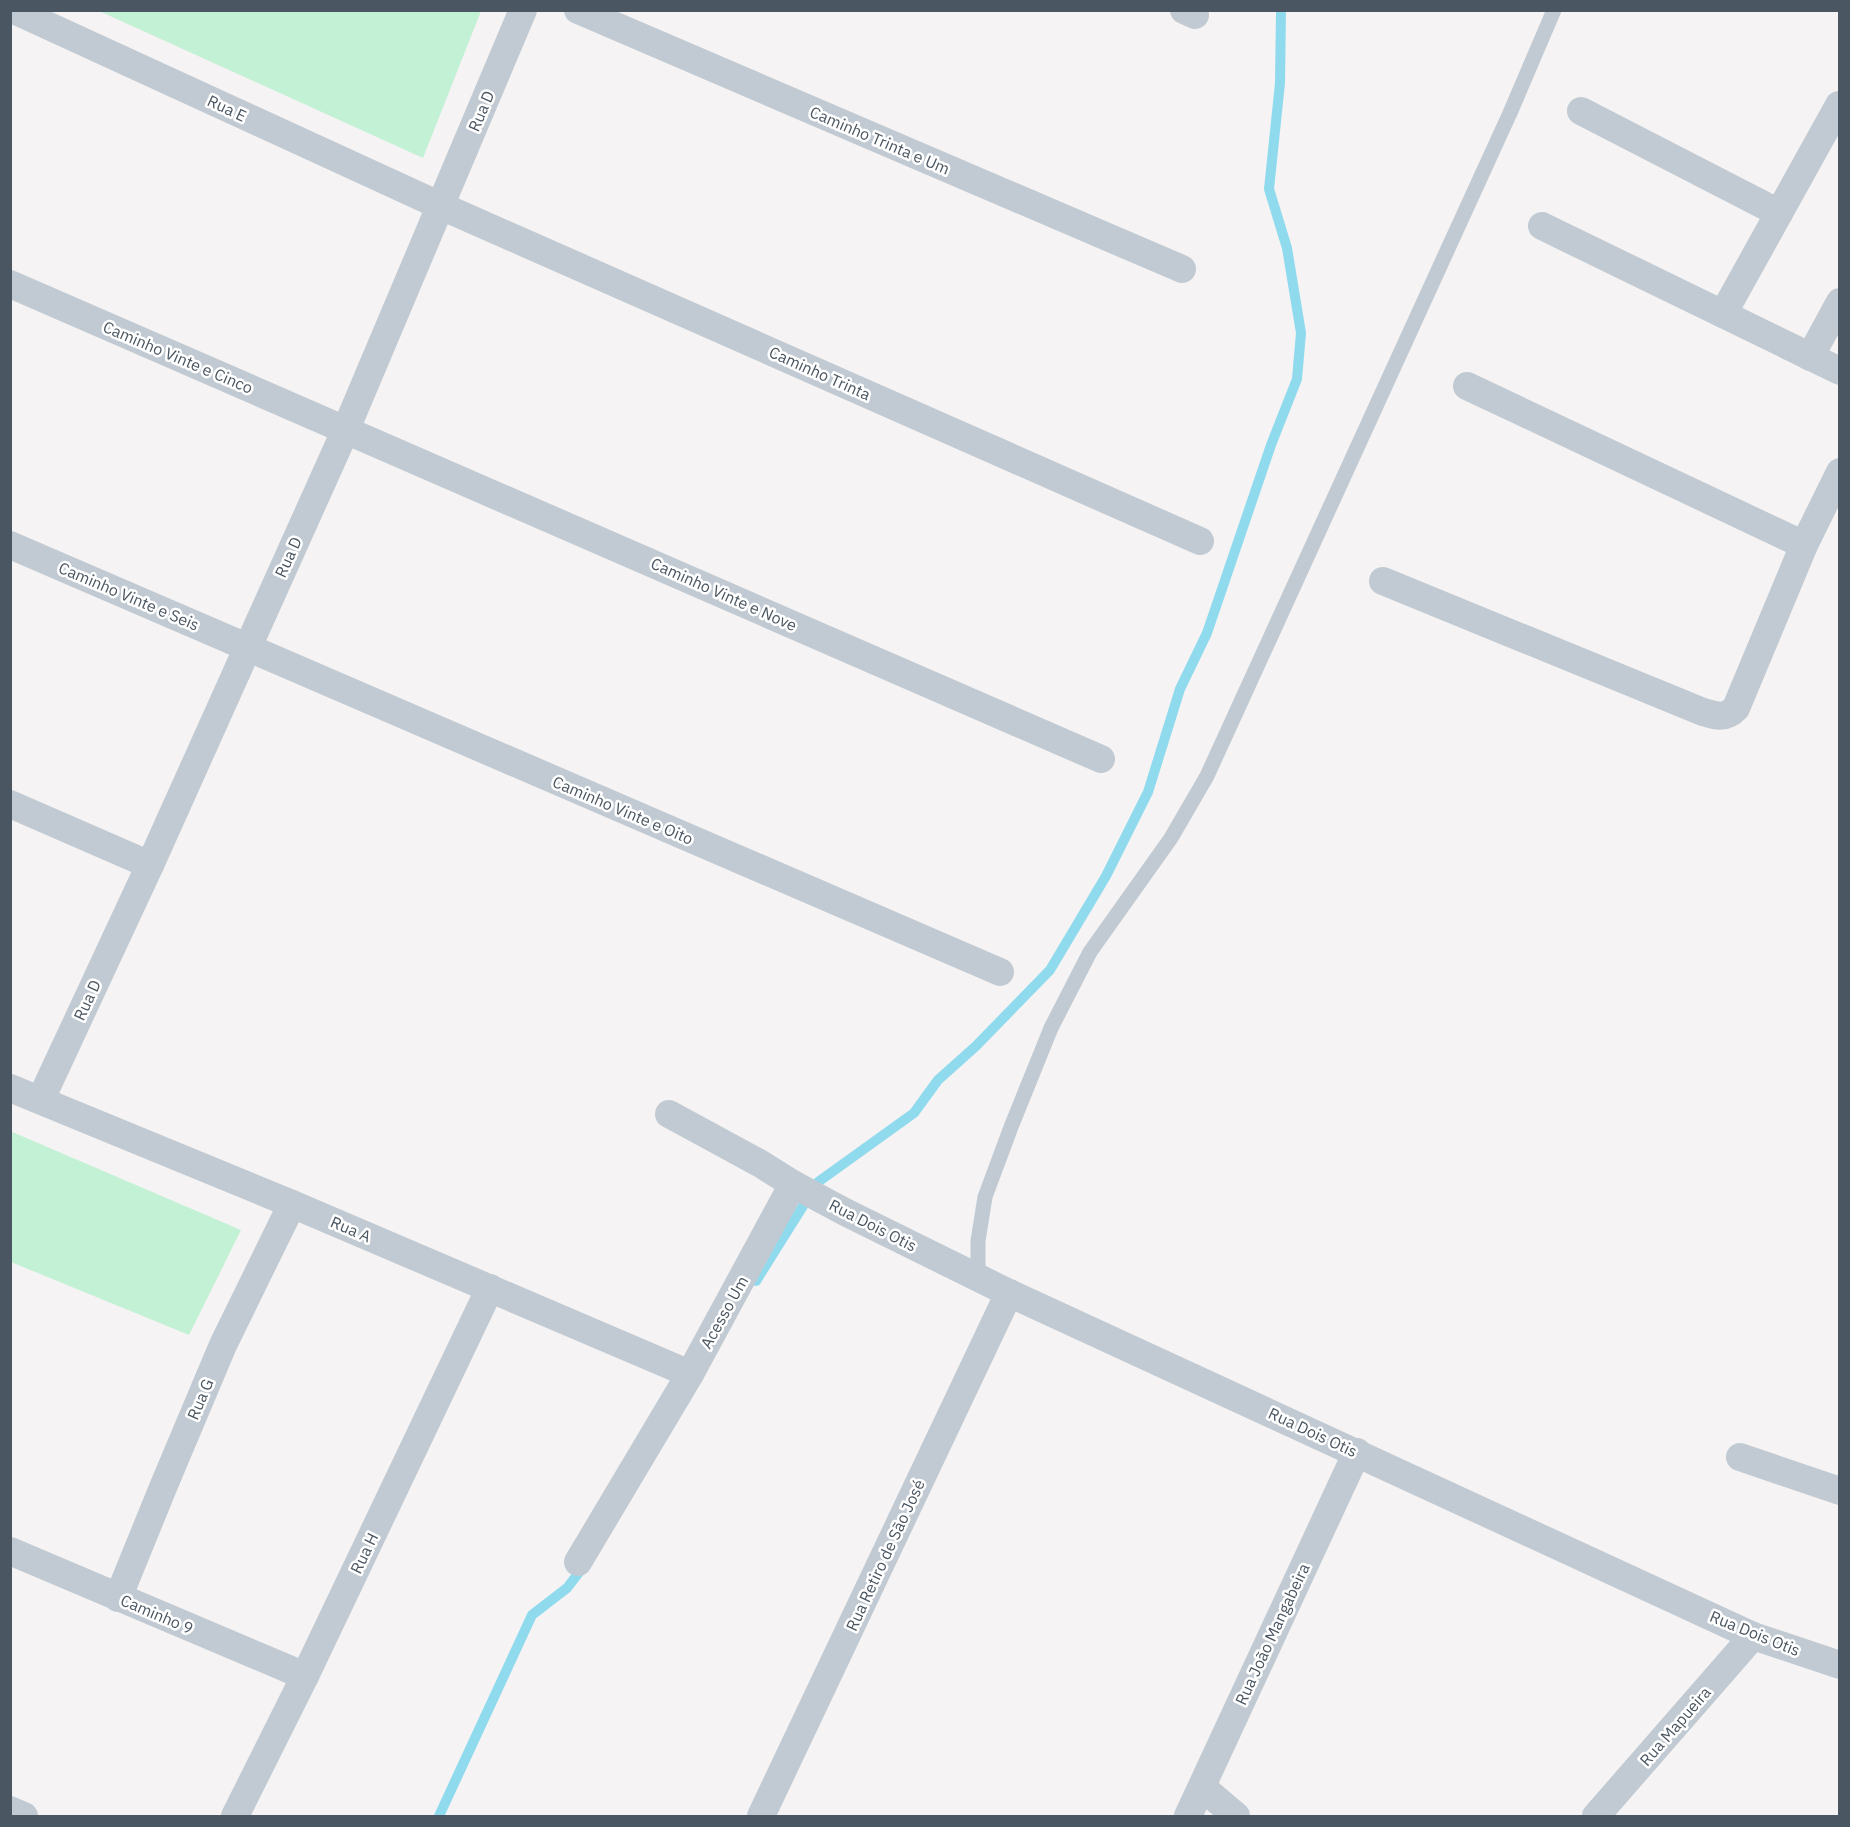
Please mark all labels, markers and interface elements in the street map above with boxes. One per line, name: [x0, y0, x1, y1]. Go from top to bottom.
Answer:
street label: Rua D: [464, 88, 498, 134]
street label: Rua E: [204, 90, 250, 126]
street label: Caminho Trinta e Um: [807, 101, 953, 179]
street label: Caminho Vinte e Cinco: [100, 316, 256, 398]
street label: Caminho Trinta: [766, 342, 874, 404]
street label: Rua D: [270, 534, 306, 580]
street label: Caminho Vinte e Nove: [648, 553, 800, 635]
street label: Caminho Vinte e Seis: [56, 557, 202, 635]
street label: Caminho Vinte e Oito: [550, 771, 696, 849]
street label: Rua D: [69, 977, 105, 1023]
street label: Rua Dois Otis: [826, 1194, 920, 1256]
street label: Rua A: [328, 1212, 374, 1246]
street label: Acesso Um: [696, 1272, 752, 1352]
street label: Rua G: [182, 1375, 218, 1423]
street label: Rua Dois Otis: [1265, 1403, 1361, 1461]
street label: Rua Retiro de São José: [841, 1476, 929, 1634]
street label: Rua H: [346, 1529, 382, 1577]
street label: Rua João Mangabeira: [1230, 1560, 1314, 1708]
street label: Caminho 9: [118, 1590, 196, 1638]
street label: Rua Dois Otis: [1707, 1606, 1803, 1660]
street label: Rua Mapueira: [1635, 1682, 1715, 1770]

